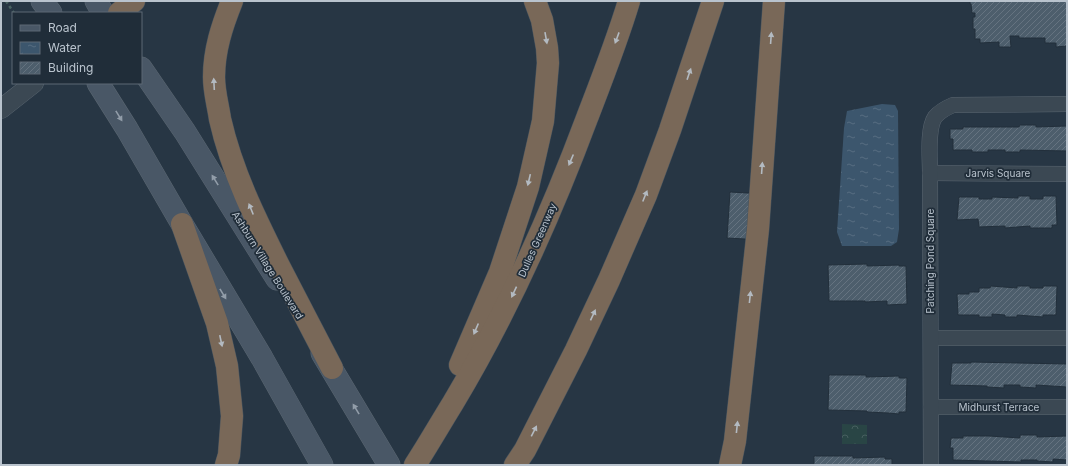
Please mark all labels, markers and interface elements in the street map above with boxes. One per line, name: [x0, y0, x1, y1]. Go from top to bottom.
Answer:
legend: [12, 12, 142, 84]
text: Road: [48, 20, 77, 35]
one-way arrow: [543, 32, 549, 44]
one-way arrow: [768, 32, 775, 44]
one-way arrow: [614, 33, 620, 45]
text: Water: [48, 40, 82, 55]
text: Building: [48, 60, 93, 75]
one-way arrow: [686, 67, 692, 79]
one-way arrow: [211, 78, 218, 90]
one-way arrow: [115, 110, 122, 122]
one-way arrow: [568, 154, 574, 165]
one-way arrow: [758, 162, 765, 174]
street label: Jarvis Square: [966, 167, 1031, 179]
one-way arrow: [526, 174, 532, 187]
one-way arrow: [211, 175, 219, 185]
one-way arrow: [642, 190, 648, 201]
street label: Dulles Greenway: [515, 201, 559, 279]
one-way arrow: [247, 202, 253, 214]
street label: Patching Pond Square: [924, 208, 936, 313]
street label: Ashburn Village Boulevard: [230, 209, 306, 321]
one-way arrow: [510, 286, 516, 298]
one-way arrow: [220, 288, 227, 300]
one-way arrow: [747, 291, 754, 303]
one-way arrow: [590, 309, 596, 321]
one-way arrow: [472, 323, 478, 335]
one-way arrow: [219, 335, 225, 347]
street label: Midhurst Terrace: [959, 401, 1040, 413]
one-way arrow: [353, 403, 360, 415]
one-way arrow: [733, 421, 740, 433]
one-way arrow: [531, 425, 538, 437]

